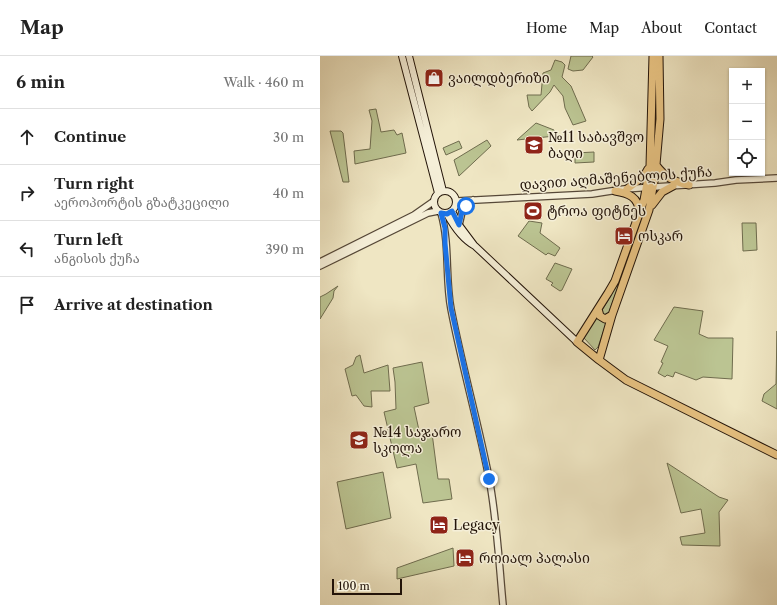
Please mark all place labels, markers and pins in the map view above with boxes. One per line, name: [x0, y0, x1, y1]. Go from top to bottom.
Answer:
shop icon: ვაილდბერიზი: [423, 67, 445, 89]
place label: ვაილდბერიზი: [448, 69, 550, 87]
place label: №11 საბავშვო ბაღი: [548, 128, 644, 162]
school or university icon: №11 საბავშვო ბაღი: [523, 134, 545, 156]
sports icon: ტროა ფიტნეს: [522, 200, 544, 222]
place label: ტროა ფიტნეს: [547, 202, 646, 220]
hotel icon: ოსკარ: [613, 225, 635, 247]
place label: ოსკარ: [638, 227, 683, 245]
place label: №14 საჯარო სკოლა: [373, 423, 461, 457]
school or university icon: №14 საჯარო სკოლა: [348, 429, 370, 451]
hotel icon: Legacy: [428, 514, 450, 536]
place label: Legacy: [453, 516, 500, 534]
hotel icon: როიალ პალასი: [454, 547, 476, 569]
place label: როიალ პალასი: [479, 549, 590, 567]

